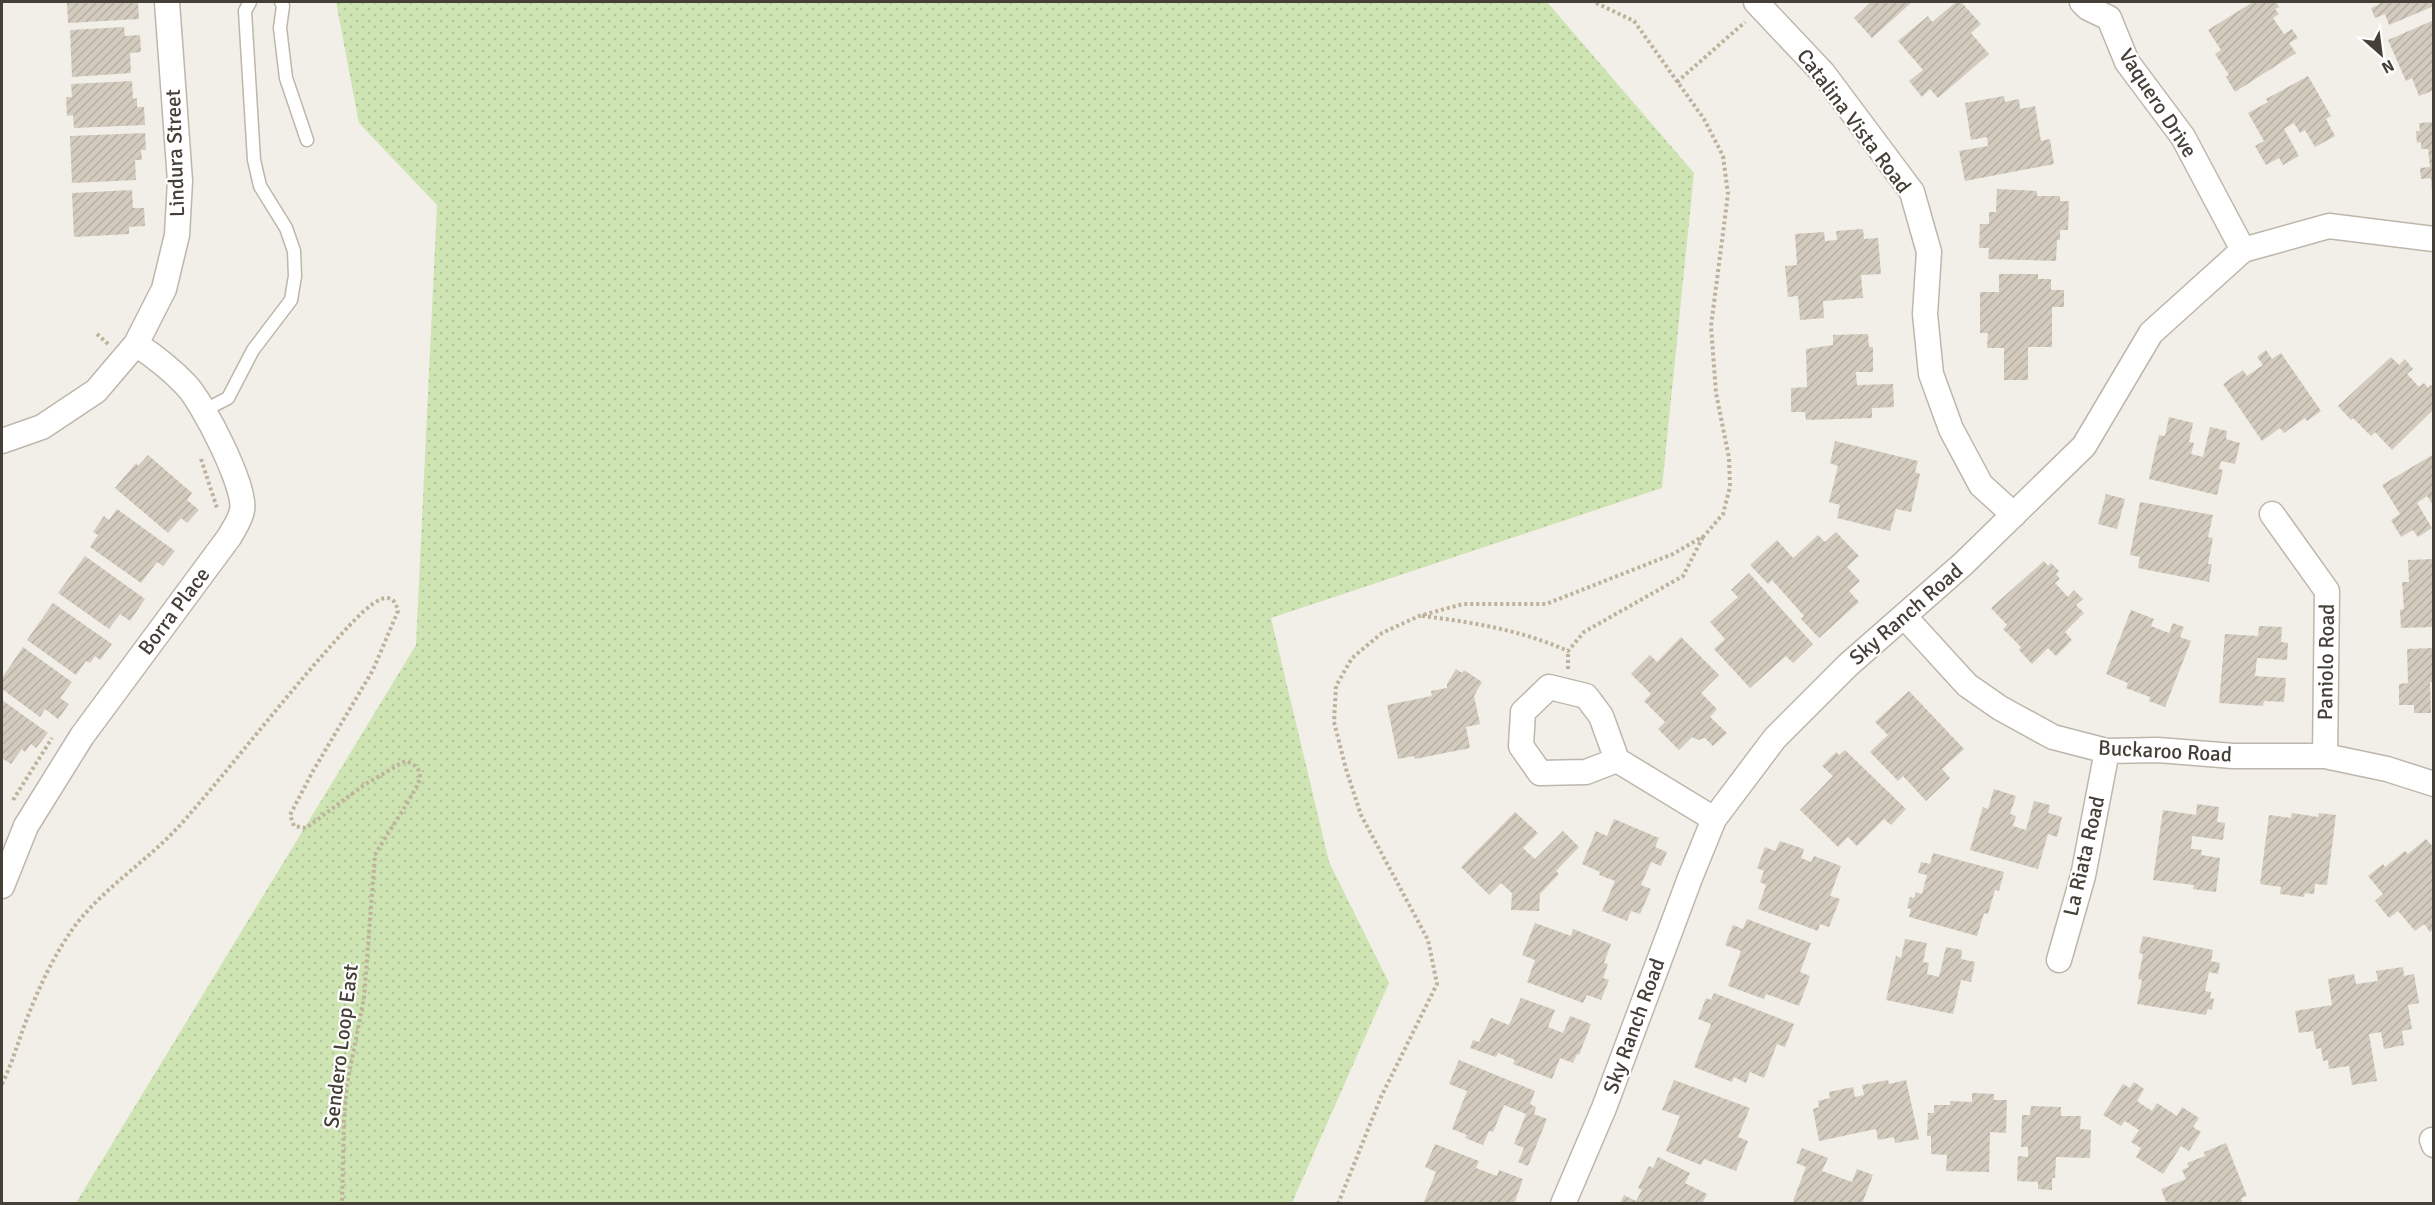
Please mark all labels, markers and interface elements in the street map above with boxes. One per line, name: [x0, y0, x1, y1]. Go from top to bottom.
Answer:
north arrow: [2351, 24, 2411, 84]
street label: Catalina Vista Road: [1791, 44, 1917, 198]
street label: Vaquero Drive: [2113, 44, 2203, 162]
text: N: [2378, 55, 2397, 78]
street label: Lindura Street: [160, 89, 190, 217]
street label: Sky Ranch Road: [1844, 558, 1968, 670]
street label: Borra Place: [133, 562, 215, 660]
street label: Paniolo Road: [2312, 603, 2340, 721]
street label: Buckaroo Road: [2097, 735, 2233, 767]
street label: La Riata Road: [2058, 793, 2110, 919]
street label: Sky Ranch Road: [1597, 955, 1671, 1097]
street label: Sendero Loop East: [318, 962, 364, 1130]

